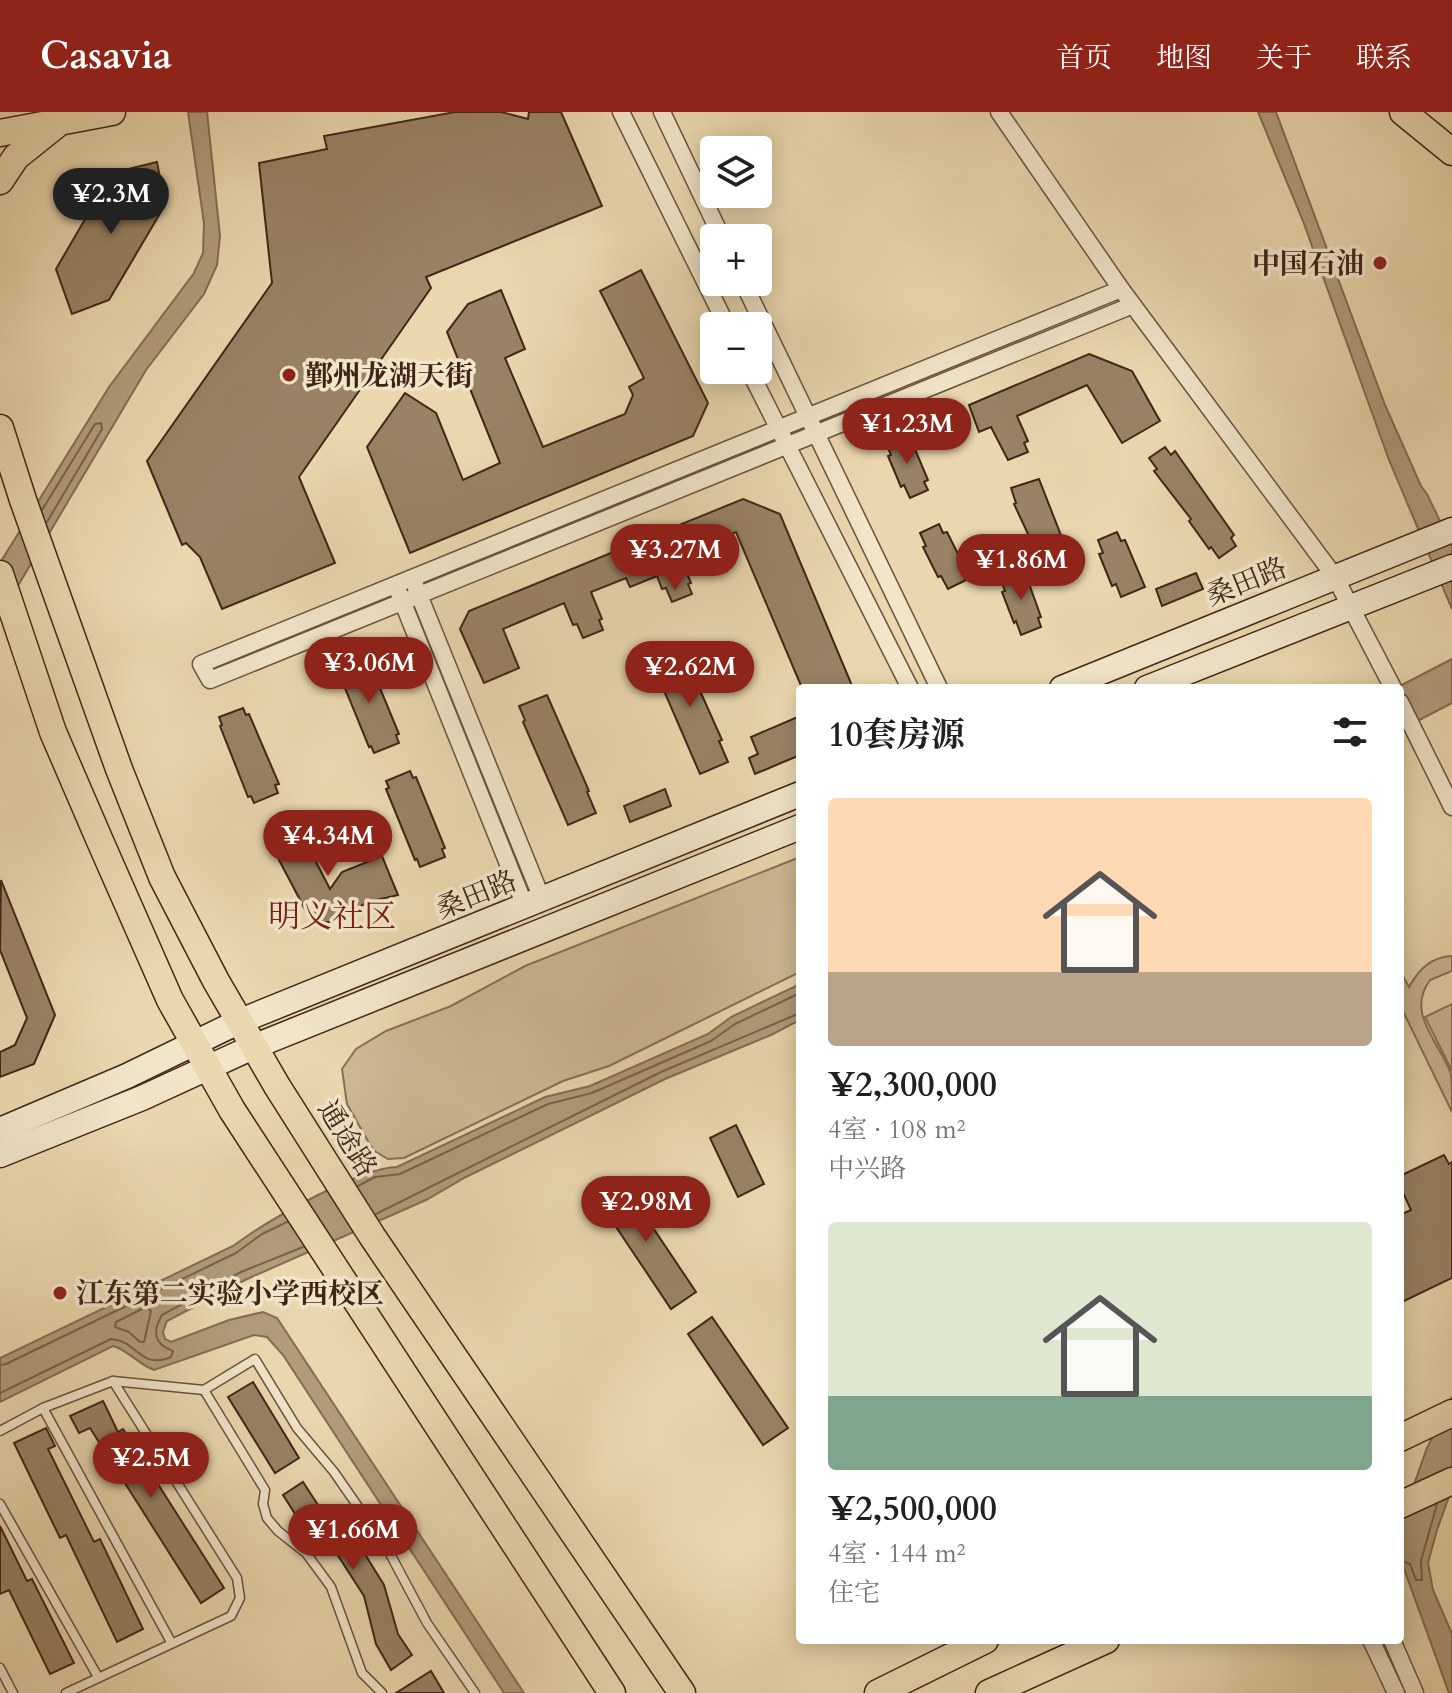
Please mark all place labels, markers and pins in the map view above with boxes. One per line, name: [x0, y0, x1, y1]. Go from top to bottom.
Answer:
pin: ¥2.3M: [55, 168, 167, 236]
place label: 中国石油: [1252, 245, 1364, 283]
marker: 中国石油: [1371, 254, 1389, 272]
place label: 鄞州龙湖天街: [305, 357, 473, 395]
marker: 鄞州龙湖天街: [280, 366, 298, 384]
pin: ¥1.23M: [842, 398, 972, 466]
pin: ¥3.27M: [610, 524, 740, 592]
pin: ¥1.86M: [956, 534, 1086, 602]
pin: ¥3.06M: [304, 637, 434, 705]
pin: ¥2.62M: [625, 641, 755, 709]
pin: ¥4.34M: [263, 810, 393, 878]
pin: ¥2.98M: [581, 1176, 711, 1244]
place label: 江东第二实验小学西校区: [76, 1275, 384, 1313]
marker: 江东第二实验小学西校区: [51, 1284, 69, 1302]
pin: ¥2.5M: [95, 1432, 207, 1500]
pin: ¥1.66M: [288, 1504, 418, 1572]

